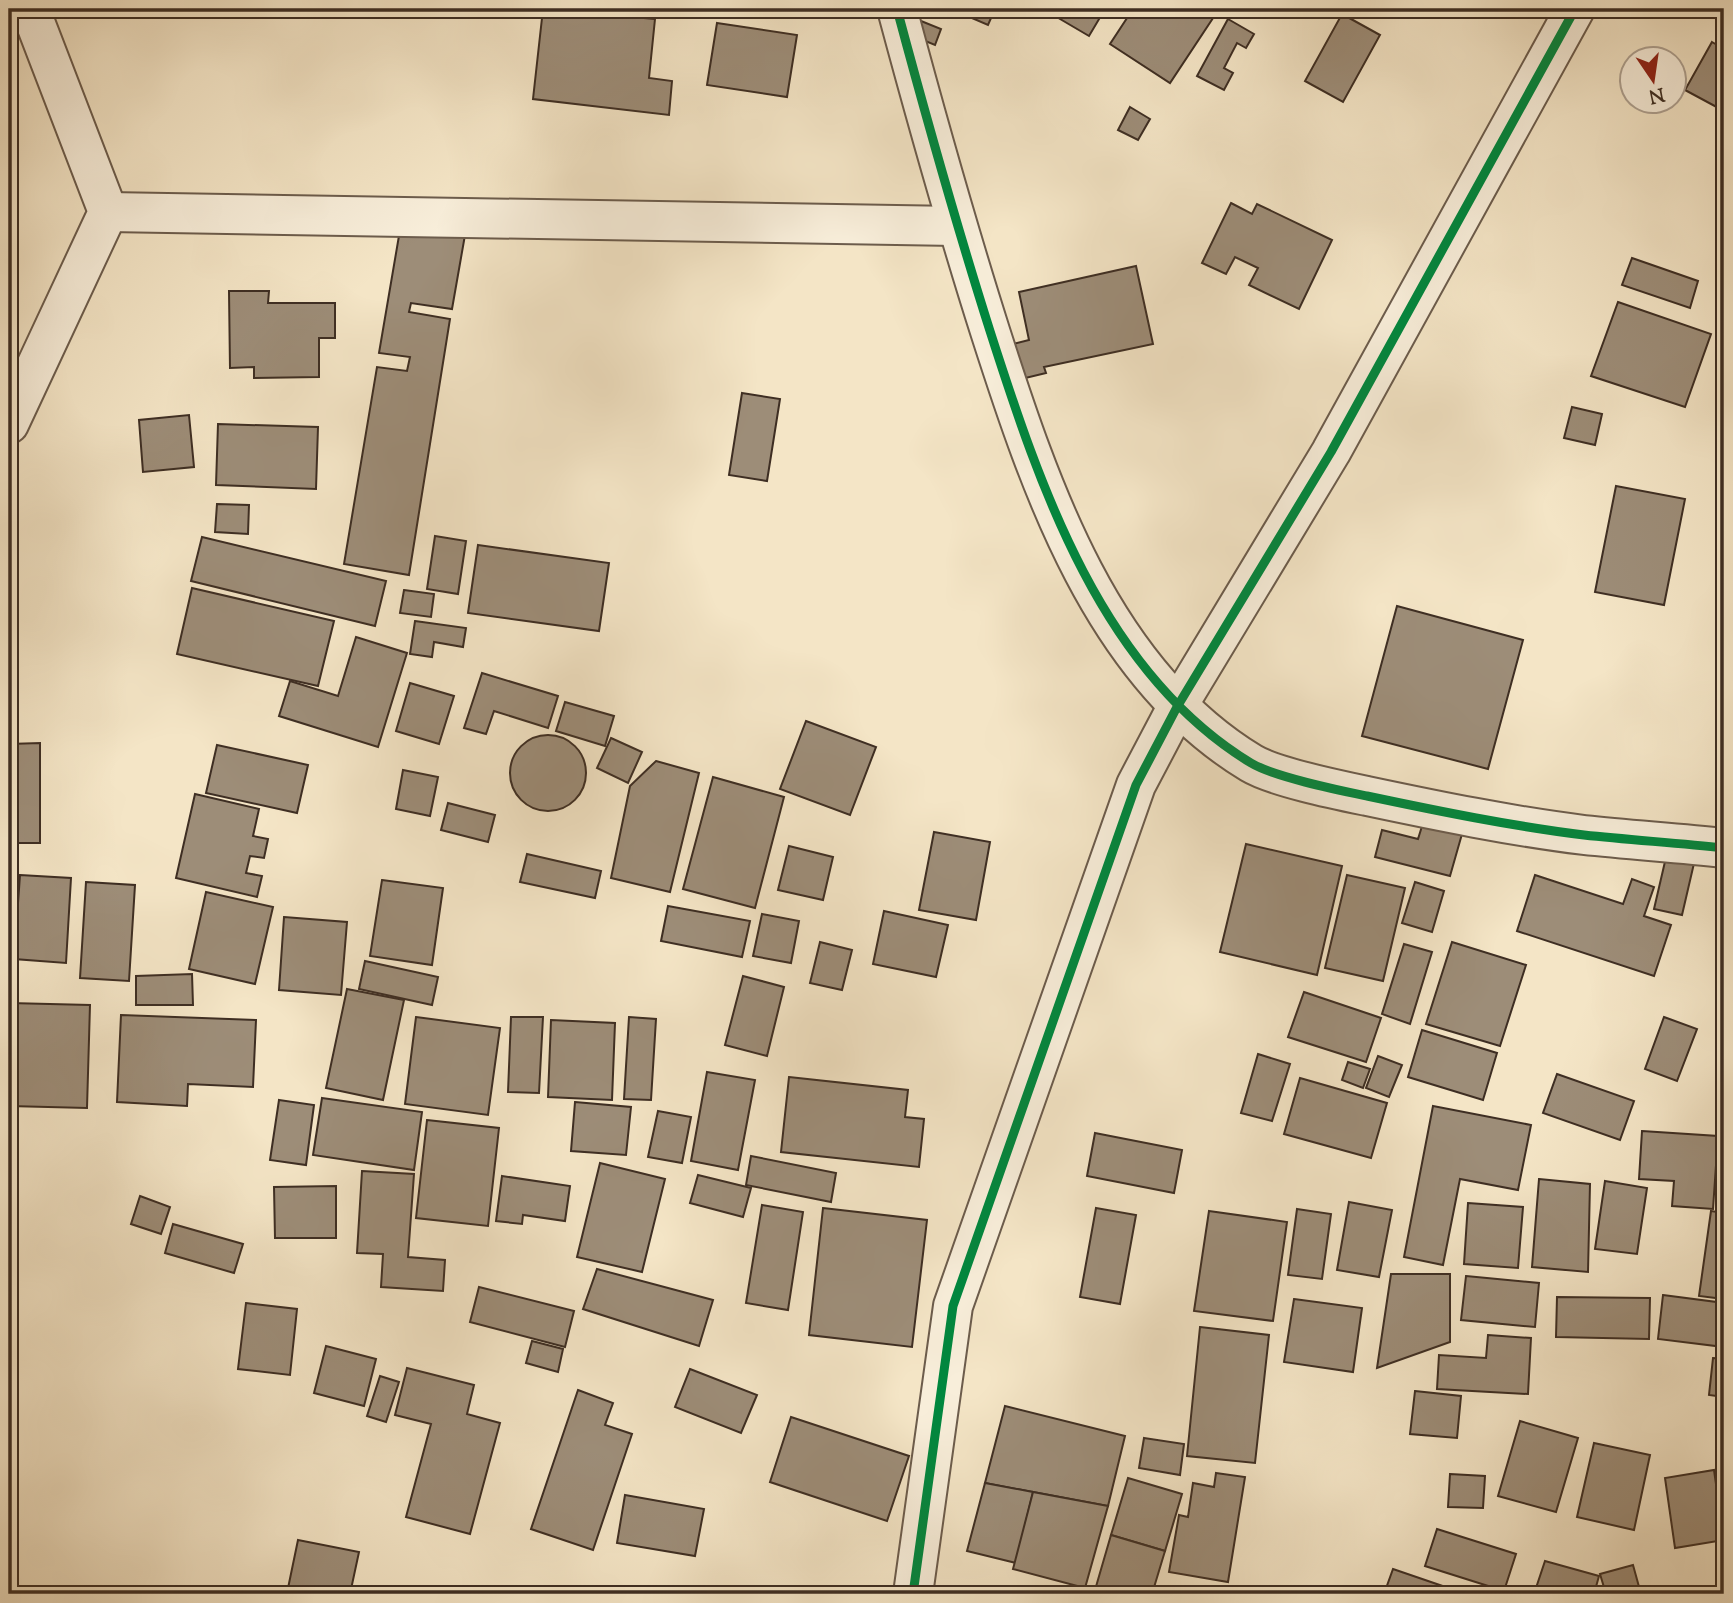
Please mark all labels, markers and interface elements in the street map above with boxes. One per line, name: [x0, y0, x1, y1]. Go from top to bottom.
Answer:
north arrow: [1618, 46, 1688, 116]
text: N: [1646, 79, 1667, 109]

